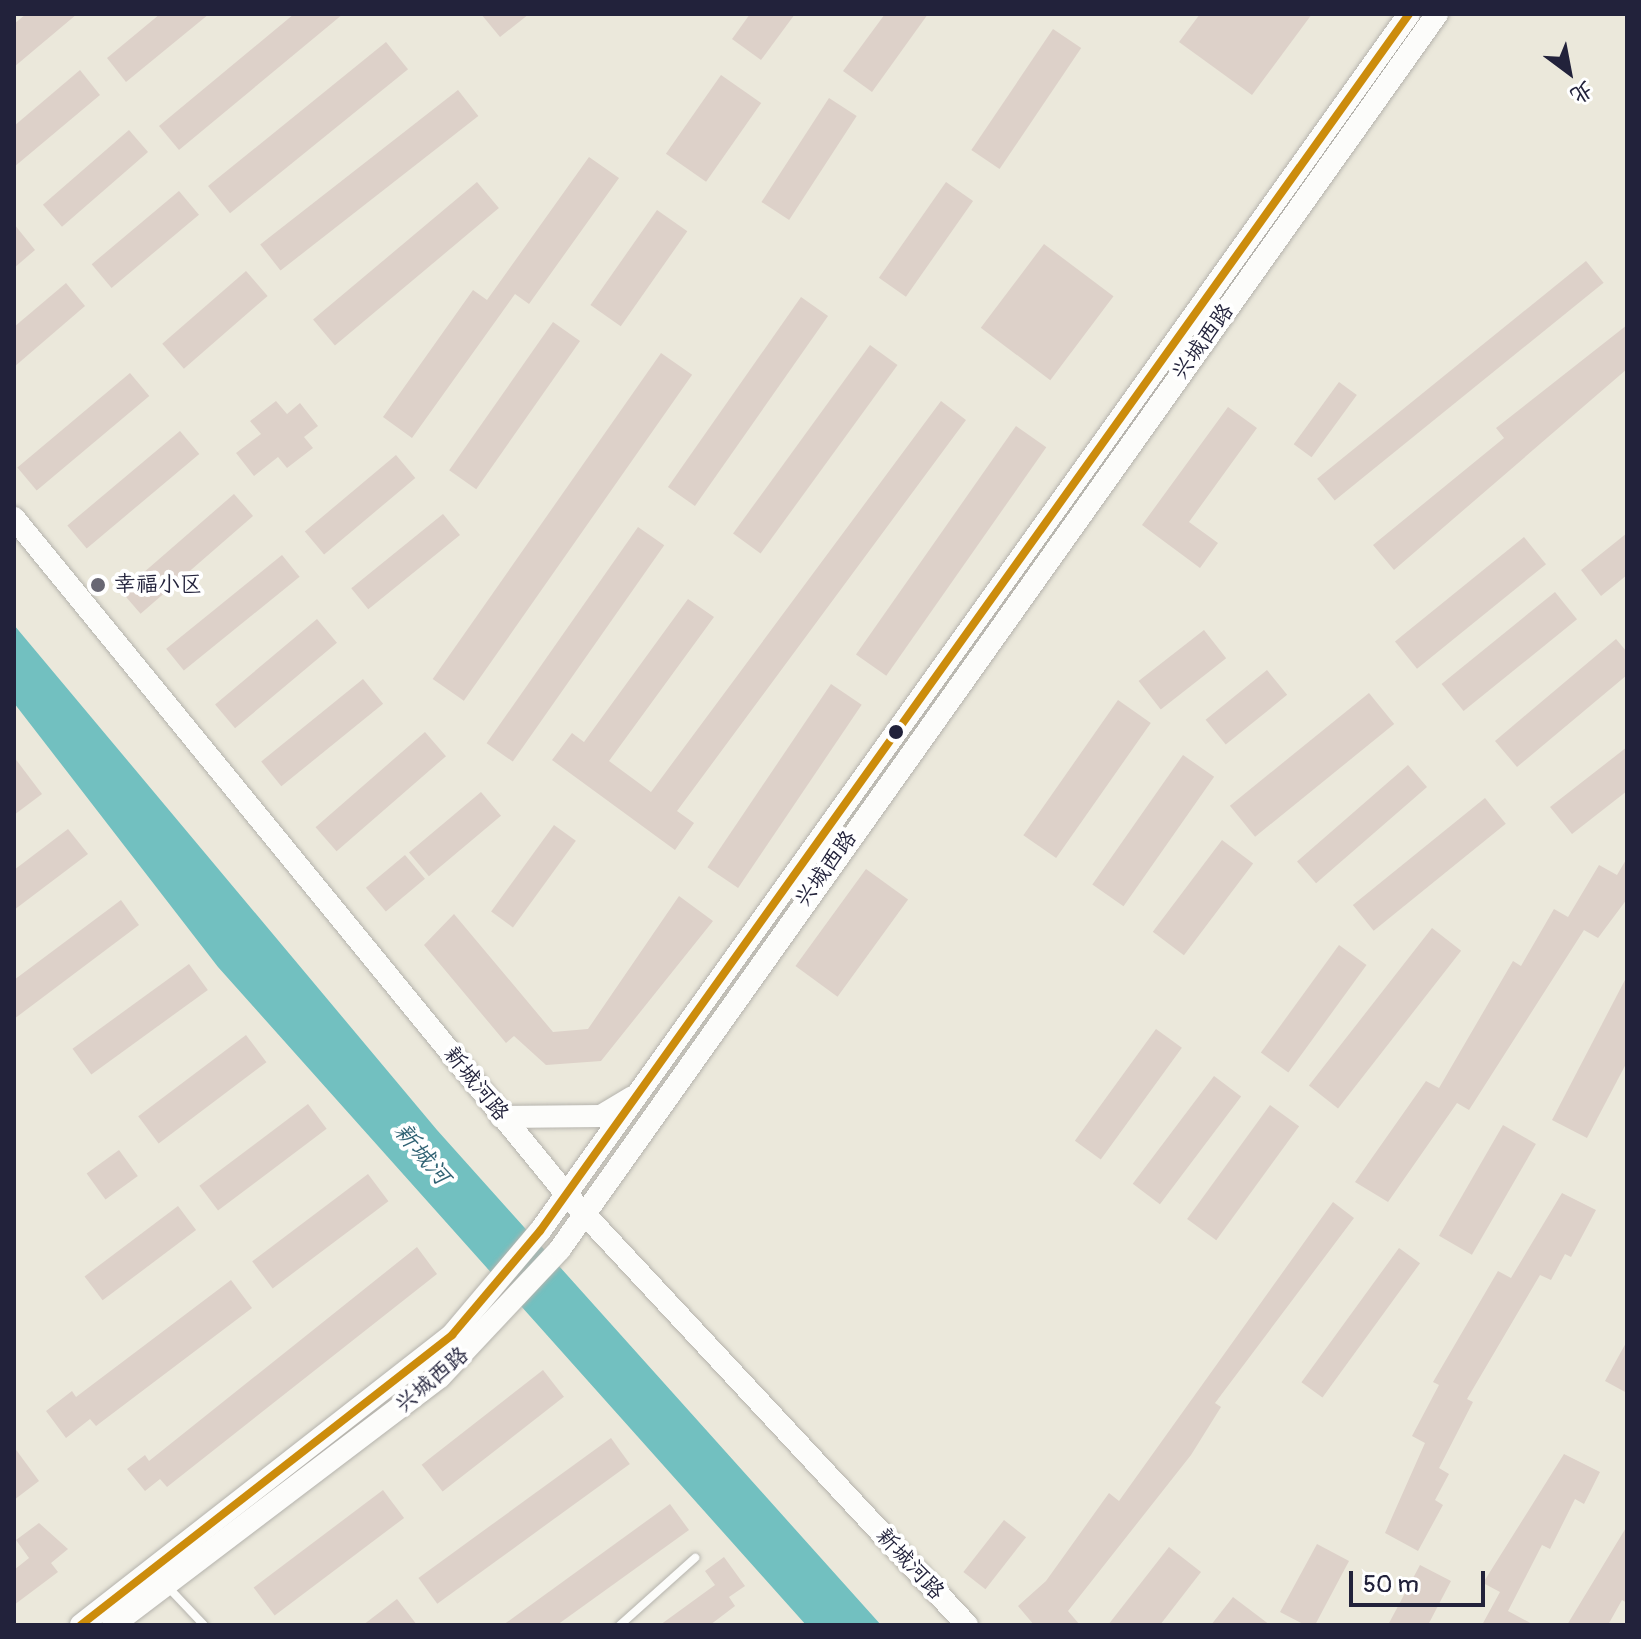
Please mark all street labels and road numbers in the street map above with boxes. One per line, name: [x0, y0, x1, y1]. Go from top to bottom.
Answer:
street label: 兴城西路: [1166, 299, 1240, 385]
street label: 兴城西路: [789, 826, 863, 912]
street label: 新城河路: [438, 1041, 514, 1127]
street label: 兴城西路: [390, 1342, 474, 1418]
street label: 新城河路: [870, 1523, 950, 1605]

